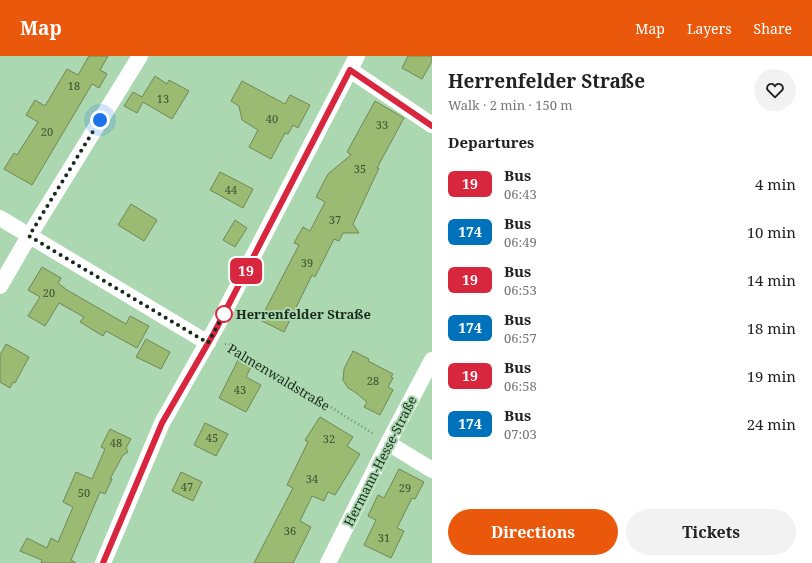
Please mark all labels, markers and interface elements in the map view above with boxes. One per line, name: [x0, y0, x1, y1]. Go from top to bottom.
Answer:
text: Map: [20, 15, 62, 41]
text: Map: [635, 19, 665, 38]
text: Layers: [687, 19, 732, 38]
text: Share: [754, 19, 792, 38]
text: Herrenfelder Straße: [448, 68, 645, 94]
button: heart: [754, 69, 796, 111]
house number: 18: [68, 78, 80, 93]
house number: 13: [157, 91, 169, 106]
text: Walk · 2 min · 150 m: [448, 96, 573, 114]
your location: [90, 110, 110, 130]
house number: 40: [266, 111, 278, 126]
house number: 33: [376, 117, 388, 132]
house number: 20: [41, 124, 53, 139]
text: Departures: [448, 132, 534, 152]
house number: 35: [354, 161, 366, 176]
text: Bus: [504, 165, 531, 185]
text: 19: [462, 174, 478, 193]
text: 4 min: [755, 174, 796, 194]
house number: 44: [225, 182, 237, 197]
text: 06:43: [504, 185, 537, 203]
house number: 37: [329, 212, 341, 227]
text: Bus: [504, 213, 531, 233]
text: 174: [458, 222, 482, 241]
text: 10 min: [747, 222, 796, 242]
text: 06:49: [504, 233, 537, 251]
house number: 39: [301, 255, 313, 270]
line badge: 19: [228, 258, 264, 284]
text: 19: [238, 261, 254, 280]
text: Bus: [504, 261, 531, 281]
text: 19: [462, 270, 478, 289]
text: 14 min: [747, 270, 796, 290]
text: 06:53: [504, 281, 537, 299]
house number: 20: [43, 285, 55, 300]
marker: Herrenfelder Straße: [215, 305, 233, 323]
place label: Herrenfelder Straße: [236, 305, 371, 323]
text: Bus: [504, 309, 531, 329]
text: 174: [458, 318, 482, 337]
text: 18 min: [747, 318, 796, 338]
text: 06:57: [504, 329, 537, 347]
street label: Palmenwaldstraße: [224, 339, 334, 415]
text: Bus: [504, 357, 531, 377]
text: 19: [462, 366, 478, 385]
text: 19 min: [747, 366, 796, 386]
house number: 28: [367, 373, 379, 388]
text: 06:58: [504, 377, 537, 395]
house number: 43: [234, 382, 246, 397]
street label: Hermann-Hesse-Straße: [339, 393, 421, 529]
text: Bus: [504, 405, 531, 425]
text: 174: [458, 414, 482, 433]
text: 24 min: [747, 414, 796, 434]
text: 07:03: [504, 425, 537, 443]
house number: 45: [206, 430, 218, 445]
house number: 32: [323, 431, 335, 446]
house number: 48: [110, 435, 122, 450]
house number: 34: [306, 471, 318, 486]
house number: 47: [181, 479, 193, 494]
house number: 29: [399, 480, 411, 495]
house number: 50: [78, 485, 90, 500]
button: Directions: [448, 509, 618, 555]
button: Tickets: [626, 509, 796, 555]
house number: 36: [284, 523, 296, 538]
house number: 31: [378, 530, 390, 545]

